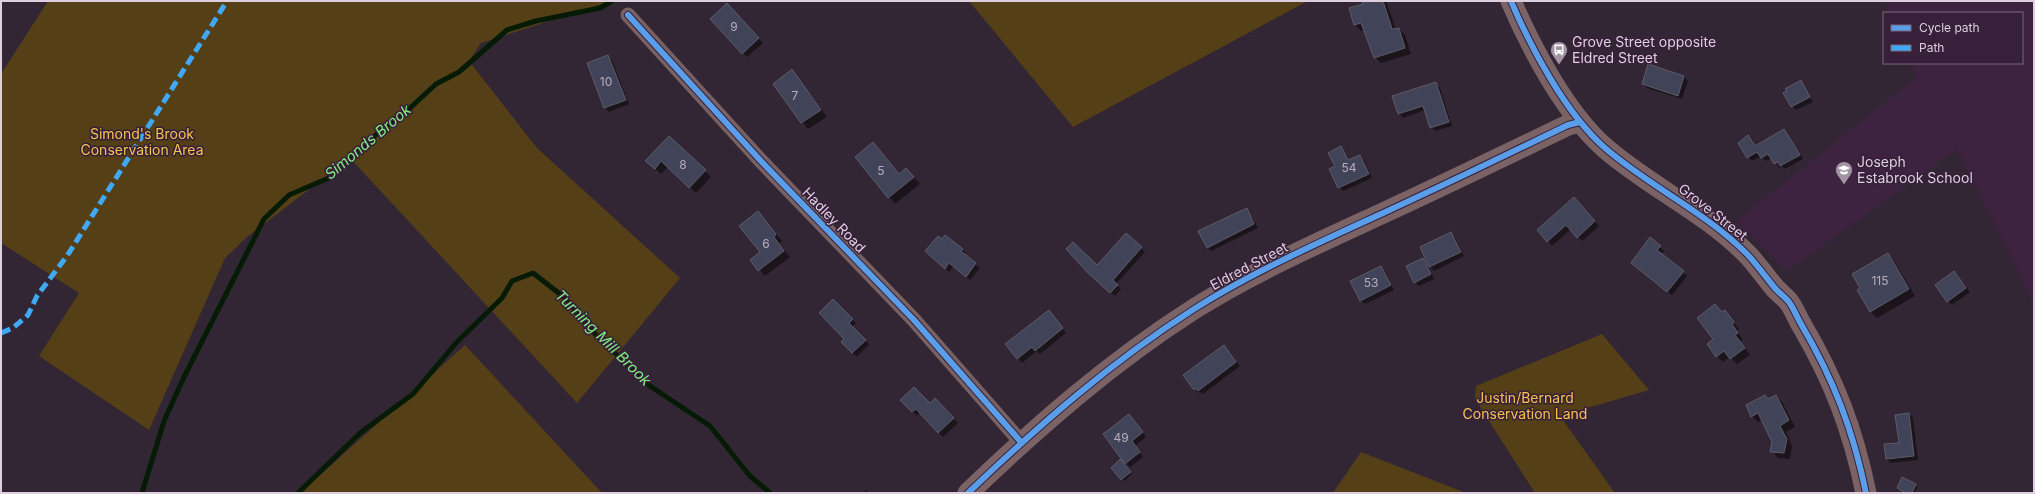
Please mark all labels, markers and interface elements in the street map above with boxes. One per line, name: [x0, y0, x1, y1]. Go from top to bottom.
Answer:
legend: [1883, 12, 2023, 64]
house number: 9: [730, 19, 738, 34]
text: Cycle path: [1919, 20, 1980, 35]
place label: Grove Street opposite Eldred Street: [1572, 33, 1716, 66]
bus stop icon: Grove Street opposite Eldred Street: [1549, 40, 1569, 65]
text: Path: [1919, 40, 1944, 55]
house number: 10: [600, 74, 612, 89]
house number: 7: [792, 88, 799, 103]
water label: Simonds Brook: [321, 99, 415, 183]
park label: Simond's Brook Conservation Area: [80, 125, 204, 158]
place label: Joseph Estabrook School: [1857, 153, 1973, 186]
house number: 8: [679, 157, 687, 172]
house number: 54: [1341, 160, 1357, 175]
school or university icon: Joseph Estabrook School: [1834, 160, 1854, 185]
house number: 5: [877, 163, 885, 178]
street label: Grove Street: [1675, 179, 1751, 244]
street label: Hadley Road: [799, 184, 870, 256]
house number: 6: [762, 236, 770, 251]
street label: Eldred Street: [1207, 238, 1291, 293]
house number: 115: [1871, 273, 1889, 288]
house number: 53: [1364, 275, 1378, 290]
water label: Turning Mill Brook: [551, 286, 656, 390]
park label: Justin/Bernard Conservation Land: [1463, 389, 1587, 422]
house number: 49: [1113, 430, 1129, 445]

